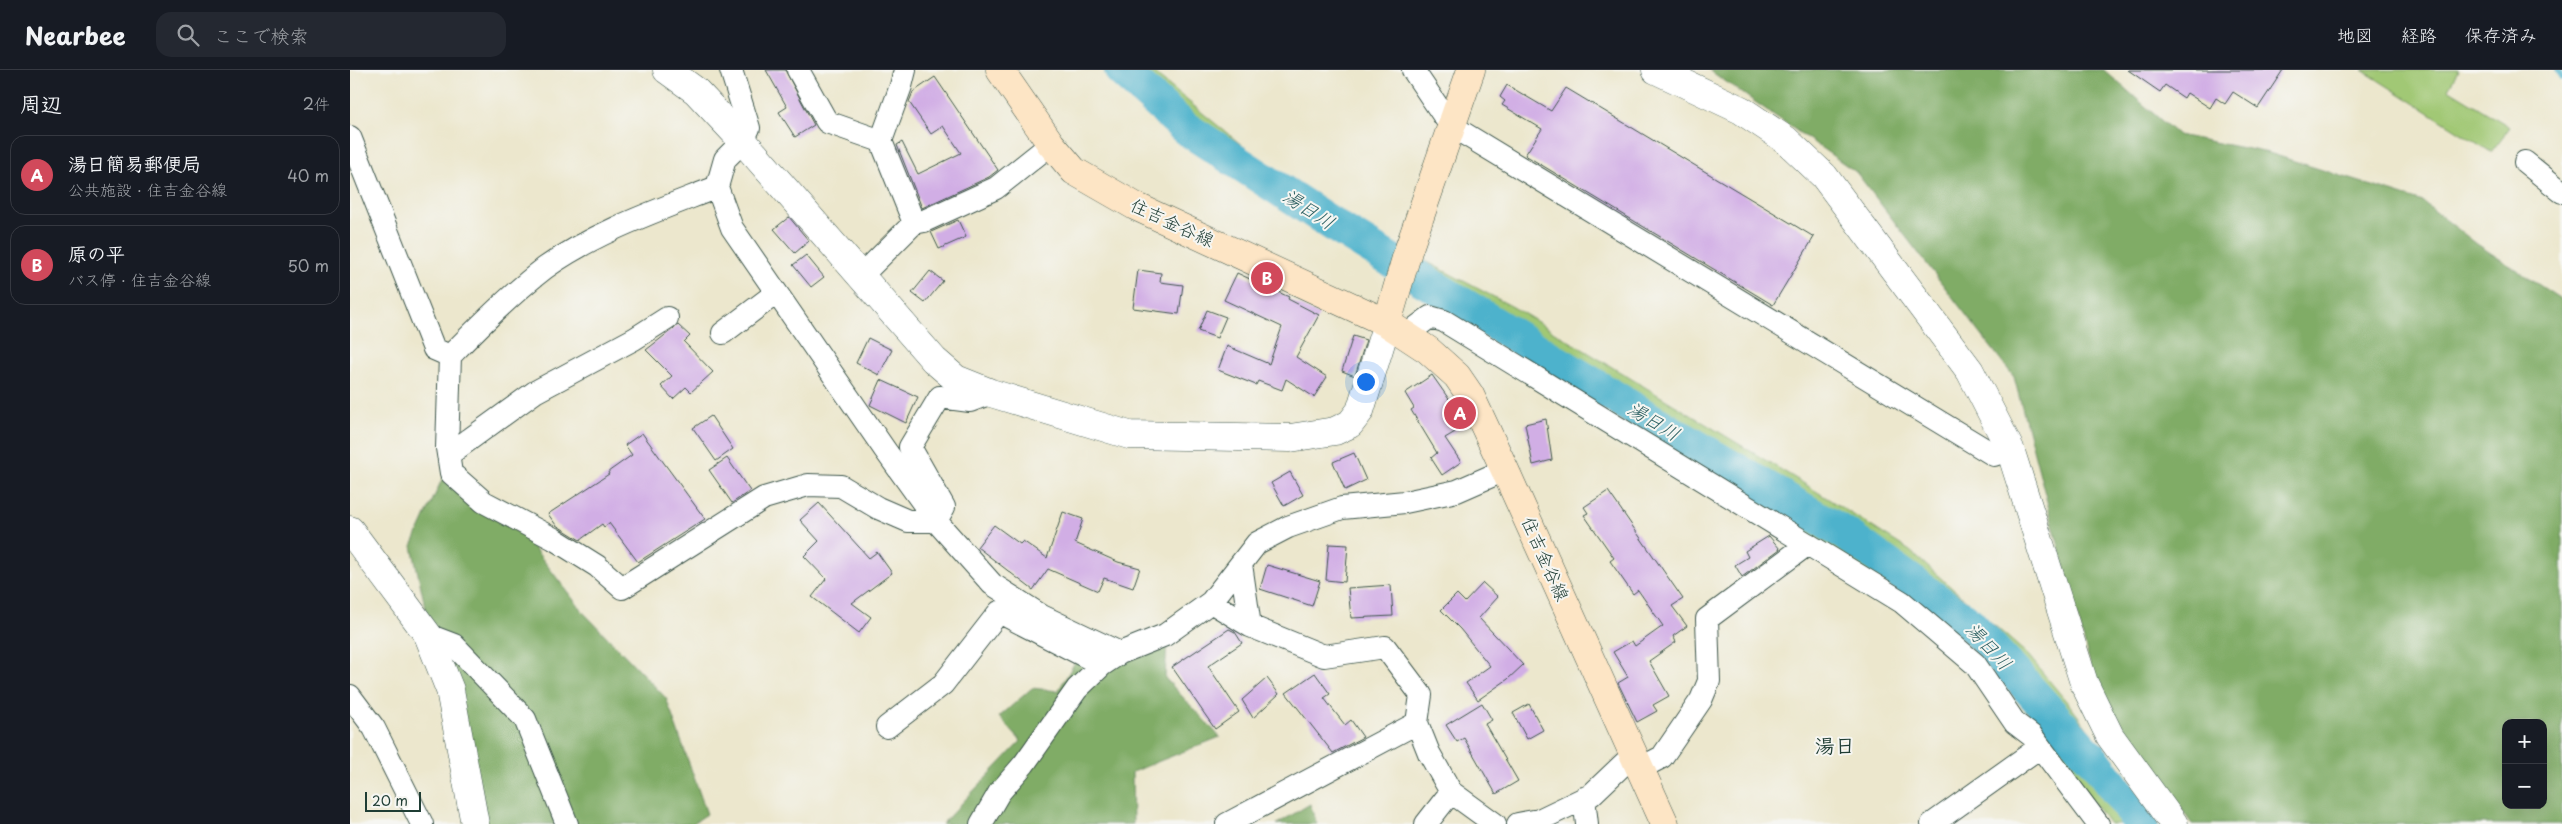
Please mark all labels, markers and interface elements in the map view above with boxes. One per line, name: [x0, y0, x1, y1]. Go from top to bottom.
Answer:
search box: [156, 12, 506, 57]
text: Nearbee: [25, 17, 126, 53]
icon: search: [174, 21, 202, 49]
text: ここで検索: [214, 21, 309, 49]
text: 地図: [2337, 21, 2373, 48]
text: 経路: [2401, 21, 2437, 48]
text: 保存済み: [2465, 21, 2537, 48]
text: 周辺: [20, 87, 62, 119]
text: 2件: [303, 91, 330, 115]
text: 湯日簡易郵便局: [68, 149, 201, 177]
text: A: [31, 163, 43, 187]
text: 40 m: [287, 163, 329, 187]
text: 公共施設 · 住吉金谷線: [68, 177, 227, 201]
water label: 湯日川: [1278, 181, 1341, 235]
street label: 住吉金谷線: [1126, 190, 1219, 253]
text: 原の平: [68, 239, 125, 267]
text: B: [32, 253, 42, 277]
text: 50 m: [288, 253, 329, 277]
pin: B: [1251, 259, 1283, 297]
text: バス停 · 住吉金谷線: [68, 267, 211, 291]
your location: [1353, 369, 1379, 395]
water label: 湯日川: [1623, 393, 1686, 447]
pin: A: [1444, 394, 1476, 432]
street label: 住吉金谷線: [1516, 512, 1577, 605]
water label: 湯日川: [1960, 615, 2019, 676]
map controls: [2502, 719, 2547, 809]
button: +: [2502, 719, 2547, 764]
district label: 湯日: [1815, 730, 1855, 760]
button: −: [2502, 764, 2547, 809]
scale bar: [365, 789, 421, 812]
text: 20 m: [372, 790, 408, 811]

